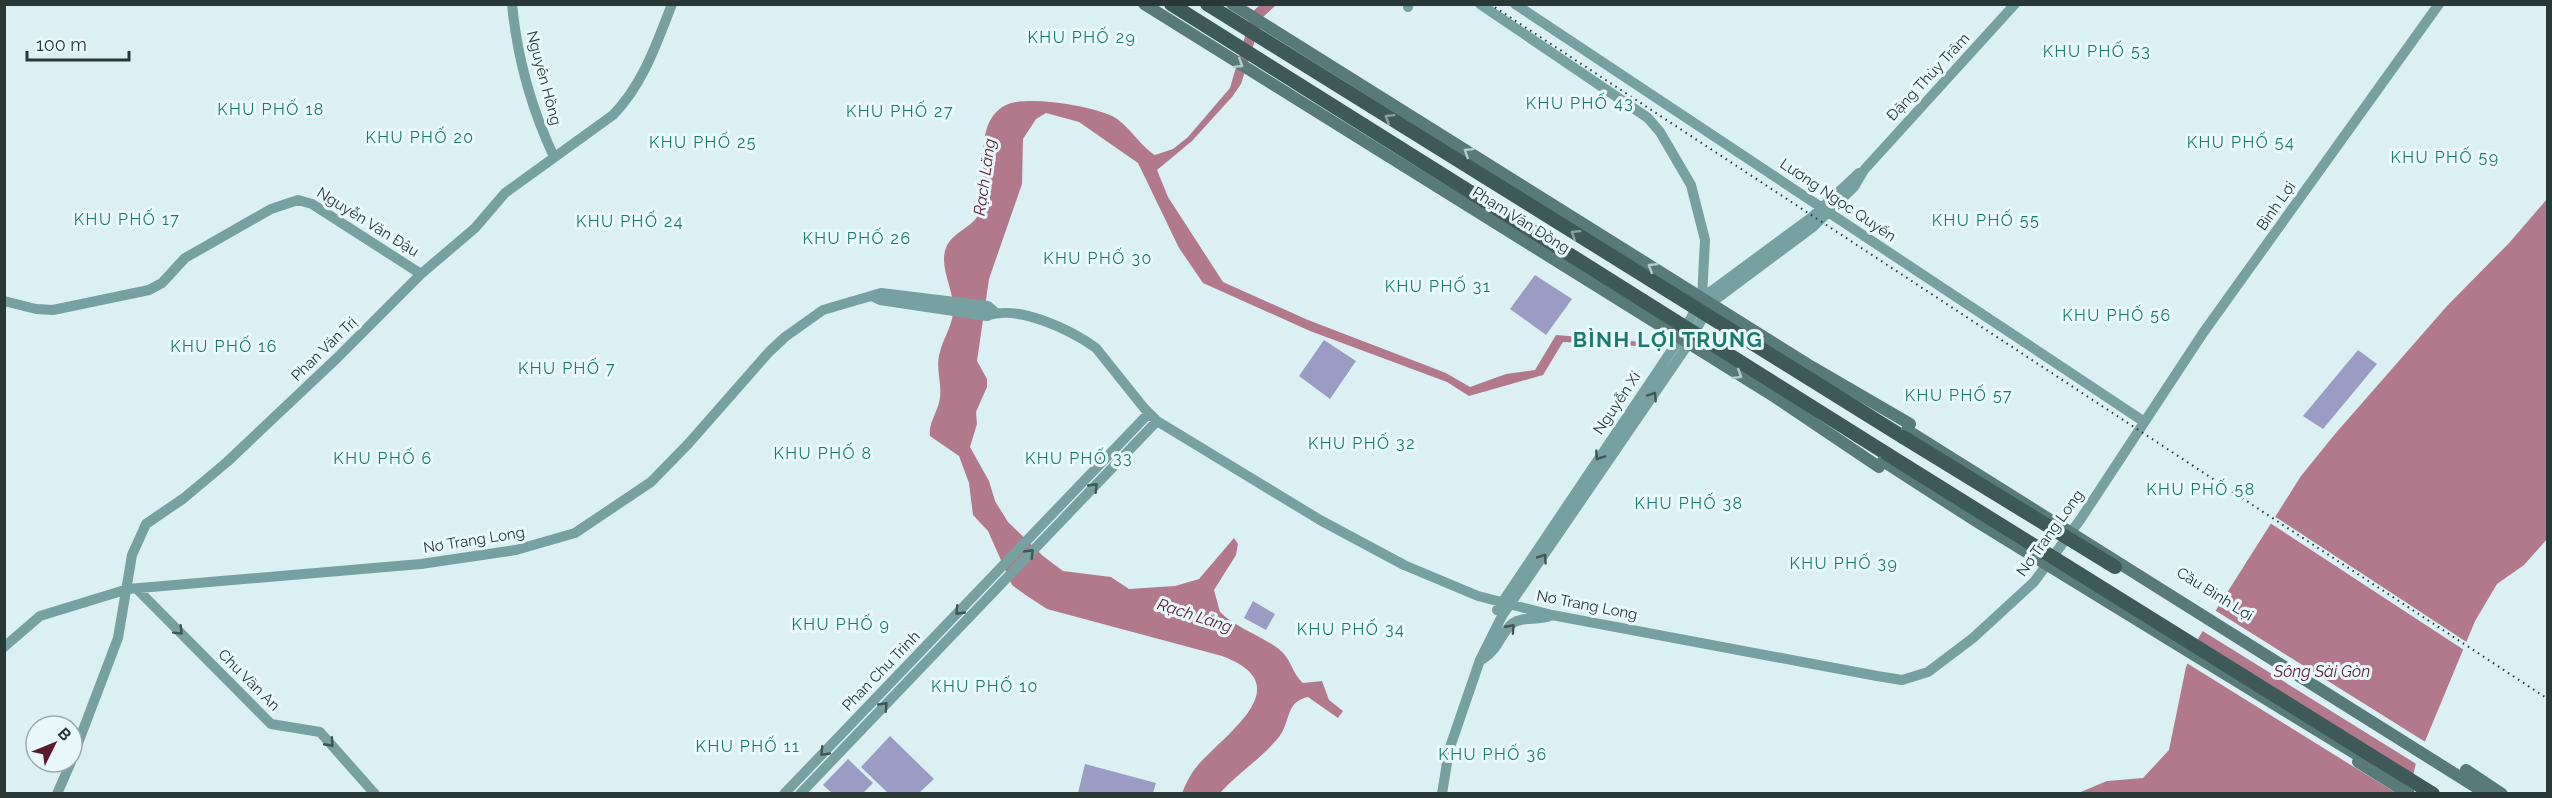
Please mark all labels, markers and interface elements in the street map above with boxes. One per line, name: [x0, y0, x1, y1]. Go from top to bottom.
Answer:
scale bar: [27, 24, 129, 62]
district label: KHU PHỐ 29: [1028, 26, 1136, 47]
street label: Nguyên Hồng: [523, 29, 565, 127]
street label: Đặng Thùy Trâm: [1883, 29, 1973, 125]
text: 100 m: [36, 34, 87, 55]
district label: KHU PHỐ 53: [2043, 40, 2151, 61]
one-way arrow: [1233, 56, 1243, 68]
district label: KHU PHỐ 43: [1526, 92, 1634, 113]
district label: KHU PHỐ 18: [217, 98, 325, 119]
district label: KHU PHỐ 27: [846, 100, 954, 121]
one-way arrow: [1385, 114, 1396, 125]
district label: KHU PHỐ 20: [365, 126, 475, 147]
district label: KHU PHỐ 25: [649, 131, 757, 152]
district label: KHU PHỐ 54: [2187, 131, 2295, 152]
water label: Rạch Lăng: [970, 137, 999, 217]
district label: KHU PHỐ 59: [2390, 146, 2500, 167]
one-way arrow: [1464, 147, 1474, 159]
street label: Lương Ngọc Quyến: [1777, 155, 1899, 245]
street label: Bình Lợi: [2253, 178, 2299, 234]
street label: Nguyễn Văn Đậu: [314, 183, 422, 261]
street label: Phạm Văn Đồng: [1469, 183, 1573, 257]
district label: KHU PHỐ 17: [74, 208, 180, 229]
district label: KHU PHỐ 55: [1932, 209, 2040, 230]
district label: KHU PHỐ 24: [576, 210, 684, 231]
district label: KHU PHỐ 26: [802, 227, 912, 248]
one-way arrow: [1571, 229, 1581, 241]
district label: KHU PHỐ 30: [1043, 247, 1153, 268]
one-way arrow: [1648, 263, 1659, 274]
district label: KHU PHỐ 31: [1385, 275, 1491, 296]
district label: KHU PHỐ 56: [2062, 304, 2172, 325]
street label: Phan Văn Trị: [287, 313, 361, 385]
district label: BÌNH LỢI TRUNG: [1573, 327, 1763, 352]
district label: KHU PHỐ 16: [170, 335, 278, 356]
district label: KHU PHỐ 7: [518, 357, 616, 378]
one-way arrow: [1732, 367, 1742, 379]
street label: Nguyễn Xí: [1589, 368, 1645, 438]
district label: KHU PHỐ 57: [1905, 384, 2013, 405]
one-way arrow: [1646, 392, 1657, 403]
district label: KHU PHỐ 32: [1308, 432, 1416, 453]
district label: KHU PHỐ 8: [773, 442, 873, 463]
district label: KHU PHỐ 6: [333, 447, 433, 468]
district label: KHU PHỐ 33: [1025, 447, 1133, 468]
one-way arrow: [1595, 450, 1606, 461]
district label: KHU PHỐ 58: [2146, 478, 2256, 499]
one-way arrow: [1087, 483, 1098, 493]
street label: Nơ Trang Long: [2013, 486, 2087, 580]
district label: KHU PHỐ 38: [1634, 492, 1744, 513]
street label: Nơ Trang Long: [422, 523, 526, 557]
one-way arrow: [1023, 550, 1034, 560]
district label: KHU PHỐ 39: [1789, 552, 1899, 573]
one-way arrow: [1536, 553, 1547, 564]
street label: Cầu Bình Lợi: [2173, 563, 2257, 625]
street label: Nơ Trang Long: [1535, 586, 1639, 624]
water label: Rạch Lăng: [1155, 594, 1235, 637]
one-way arrow: [955, 604, 966, 615]
district label: KHU PHỐ 9: [792, 613, 891, 634]
district label: KHU PHỐ 34: [1297, 618, 1405, 639]
one-way arrow: [171, 624, 182, 635]
one-way arrow: [1504, 625, 1515, 635]
street label: Phan Chu Trinh: [838, 627, 924, 715]
street label: Chu Văn An: [214, 645, 284, 715]
water label: Sông Sài Gòn: [2273, 662, 2370, 681]
district label: KHU PHỐ 10: [931, 675, 1039, 696]
one-way arrow: [877, 702, 888, 712]
north arrow: [24, 714, 84, 774]
text: B: [54, 724, 75, 745]
district label: KHU PHỐ 11: [696, 735, 800, 756]
one-way arrow: [323, 736, 334, 747]
district label: KHU PHỐ 36: [1438, 743, 1548, 764]
one-way arrow: [820, 745, 831, 756]

